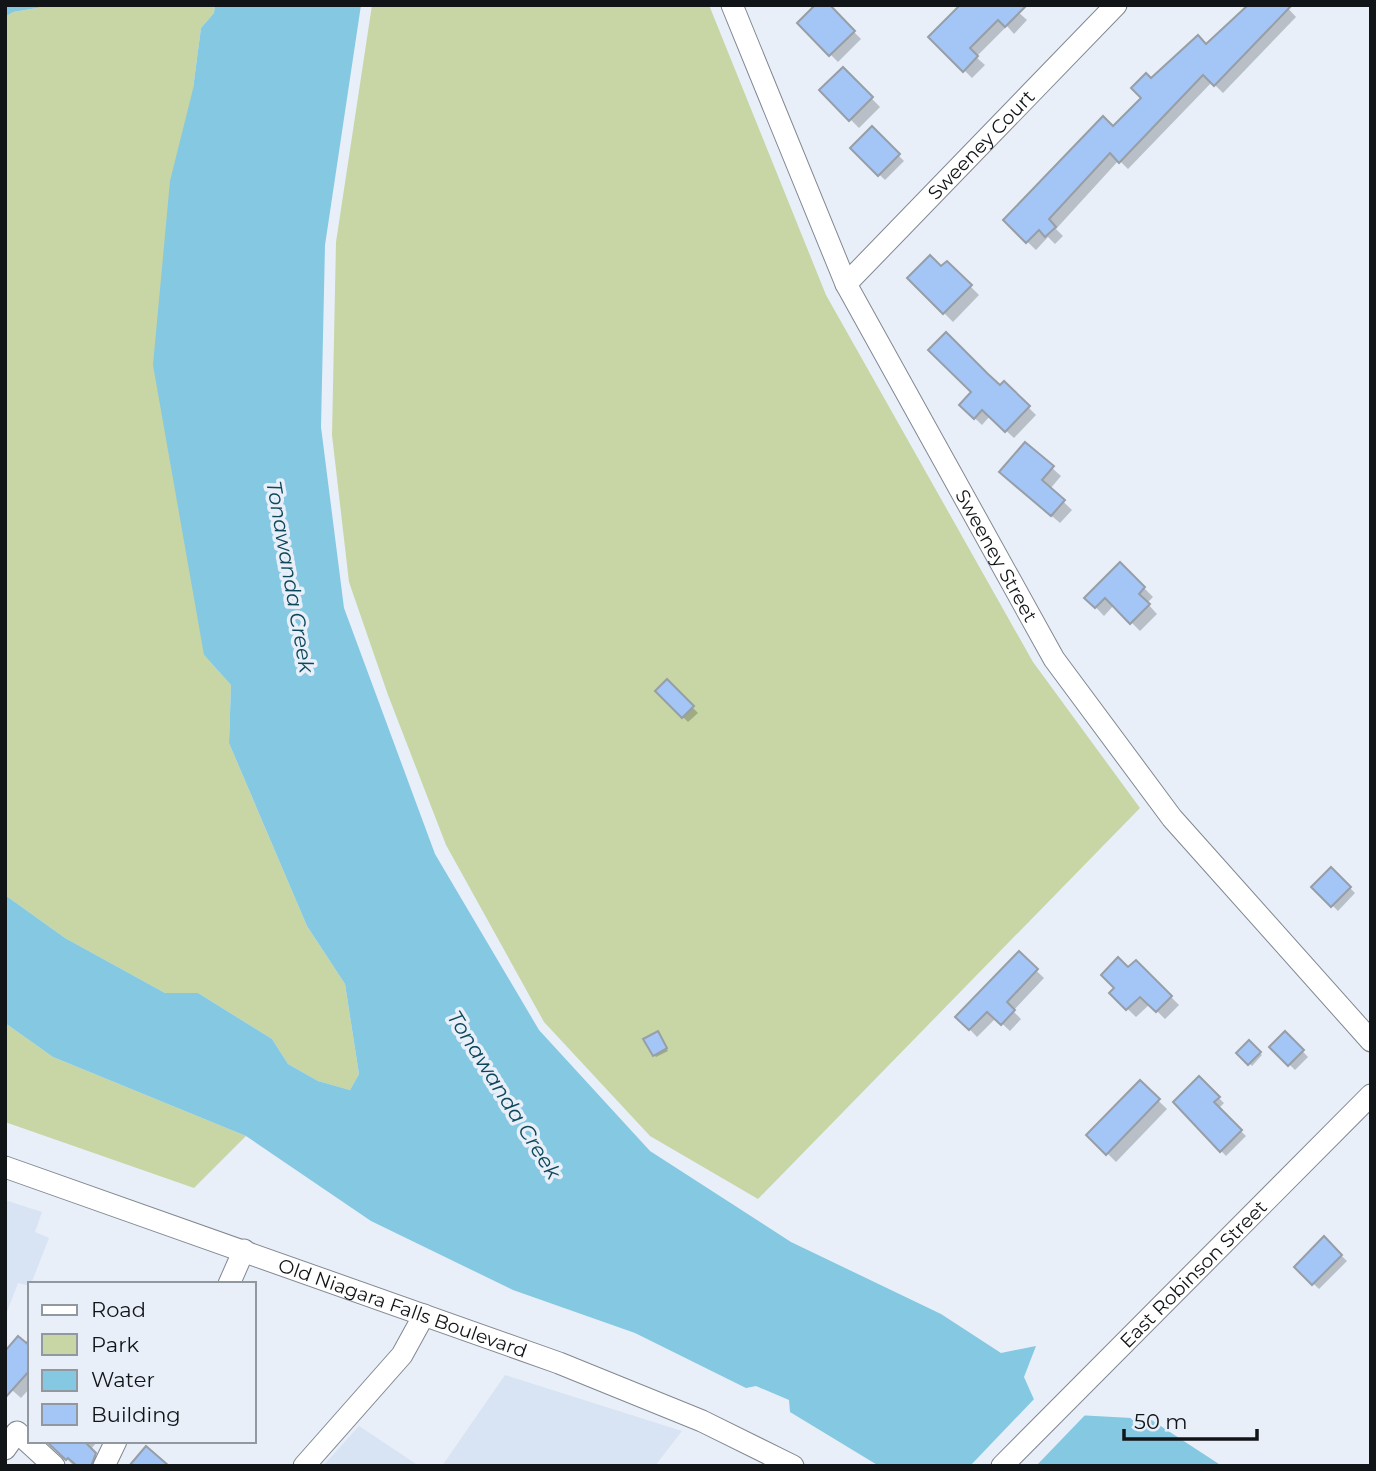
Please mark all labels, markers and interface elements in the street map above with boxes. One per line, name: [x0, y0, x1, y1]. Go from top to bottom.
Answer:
street label: Sweeney Court: [923, 85, 1040, 205]
water label: Tonawanda Creek: [261, 479, 320, 676]
street label: Sweeney Street: [950, 486, 1042, 626]
water label: Tonawanda Creek: [442, 1006, 567, 1185]
street label: East Robinson Street: [1115, 1195, 1272, 1353]
street label: Old Niagara Falls Boulevard: [275, 1254, 530, 1363]
legend: [28, 1282, 256, 1443]
text: Road: [91, 1297, 146, 1322]
text: Park: [91, 1332, 139, 1357]
text: Water: [91, 1367, 155, 1392]
scale bar: [1124, 1398, 1257, 1442]
text: Building: [91, 1402, 181, 1427]
text: 50 m: [1134, 1409, 1188, 1434]

